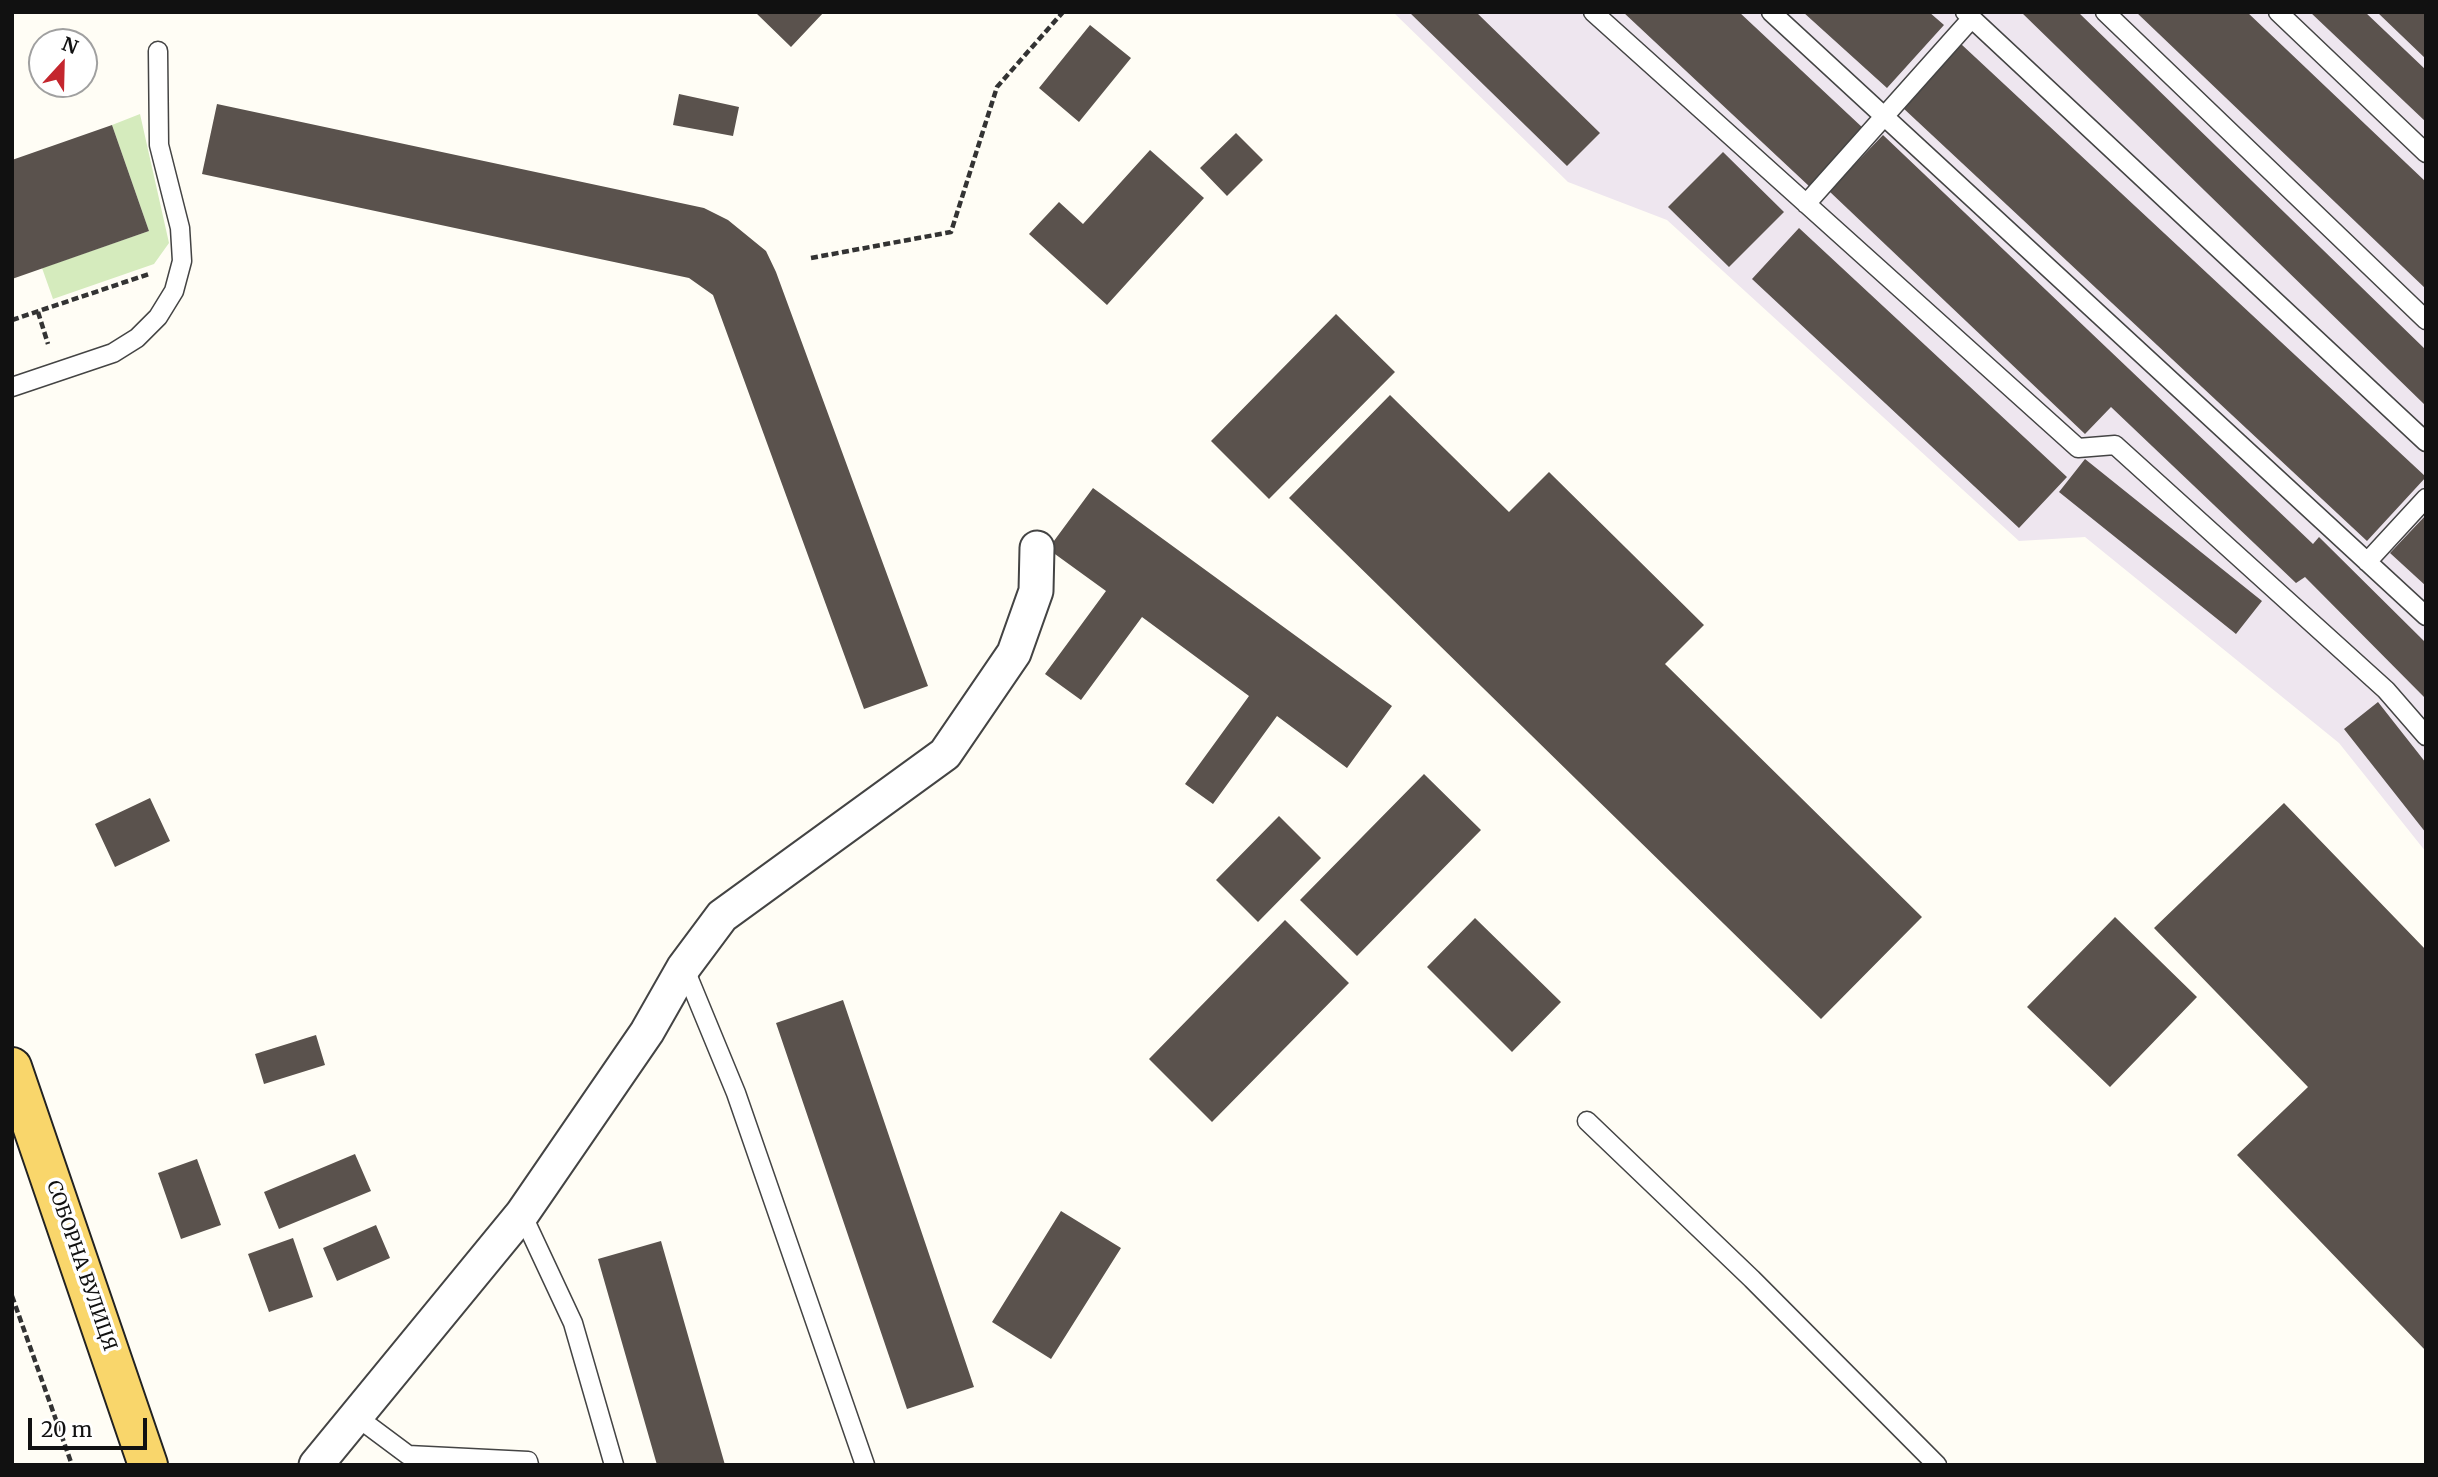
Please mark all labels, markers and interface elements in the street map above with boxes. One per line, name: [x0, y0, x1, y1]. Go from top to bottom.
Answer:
north arrow: [28, 28, 98, 98]
text: N: [59, 31, 82, 59]
street label: СОБОРНА ВУЛИЦЯ: [41, 1178, 121, 1354]
scale bar: [32, 1404, 150, 1448]
text: 20 m: [41, 1416, 92, 1443]

